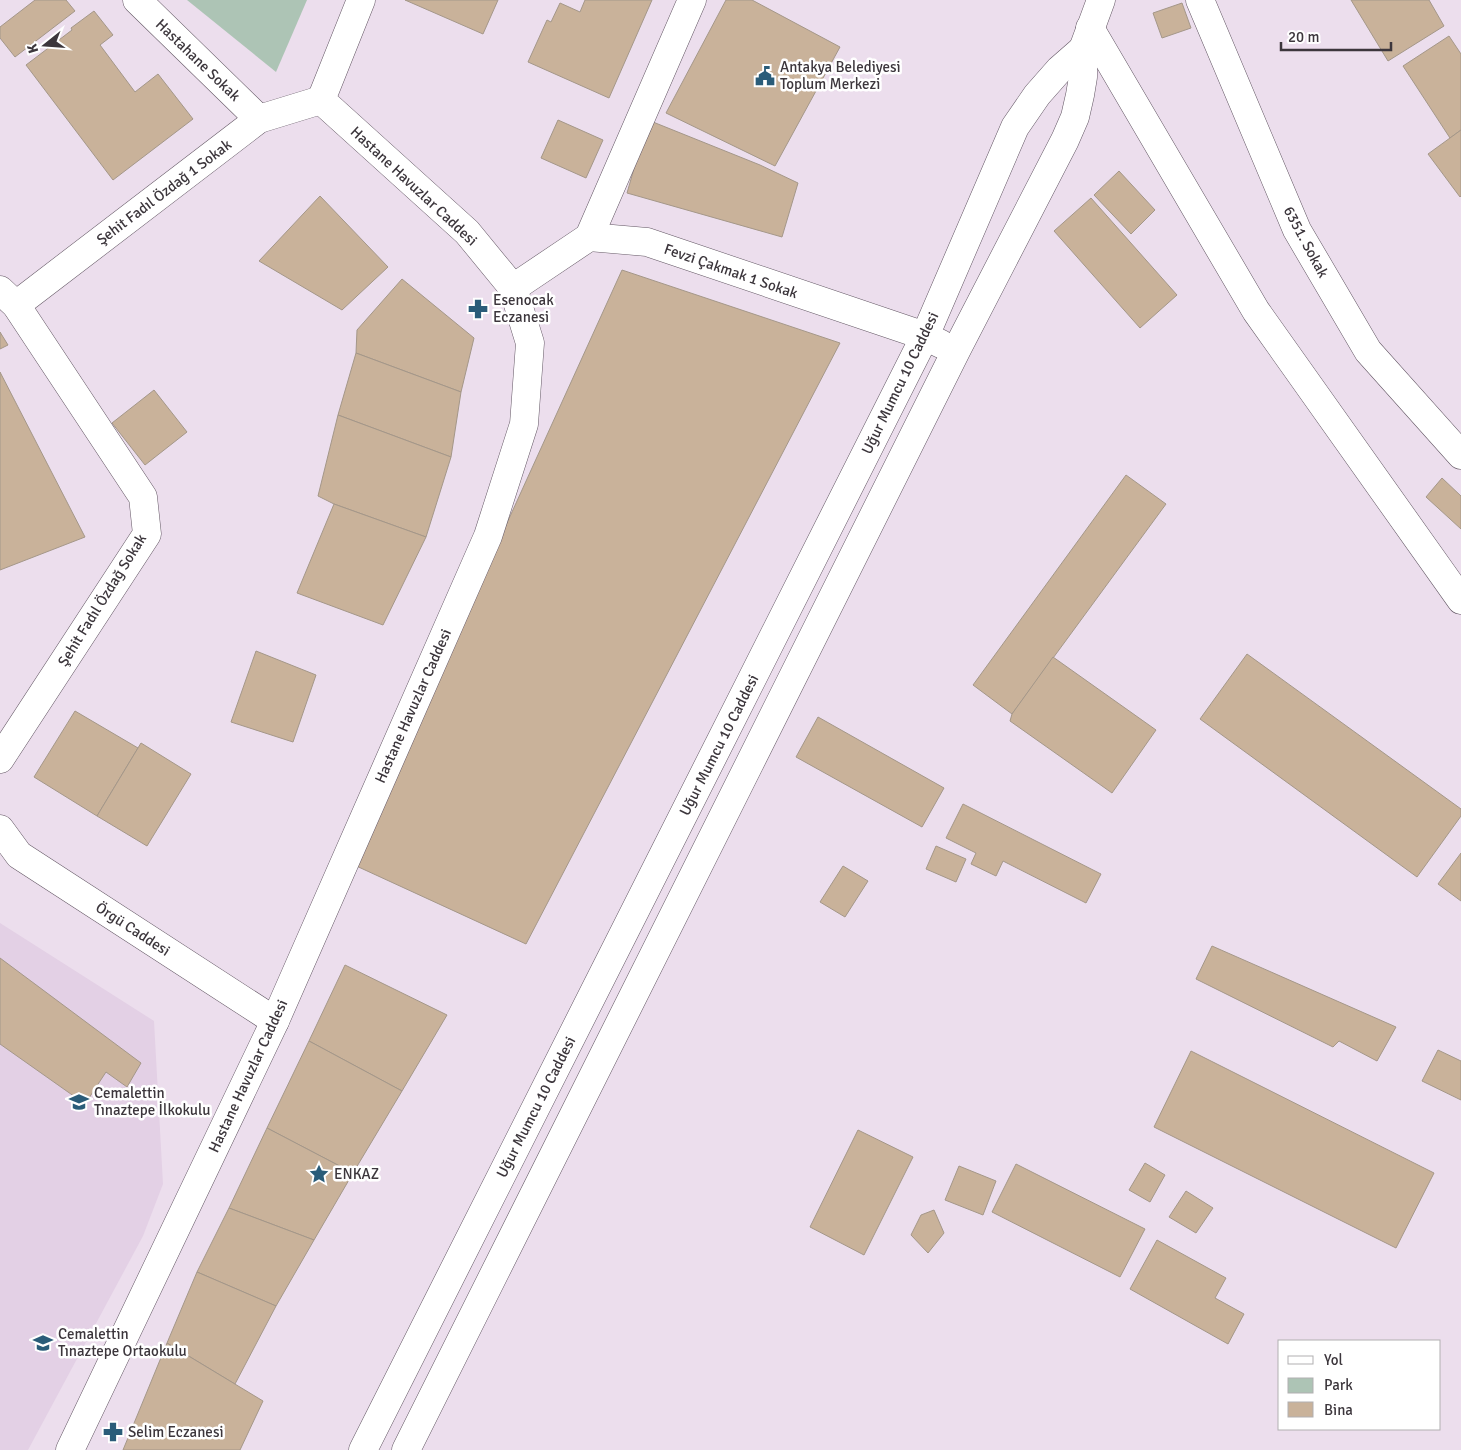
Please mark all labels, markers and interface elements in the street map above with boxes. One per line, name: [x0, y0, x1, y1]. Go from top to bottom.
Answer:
street label: Hastahane Sokak: [152, 15, 244, 105]
north arrow: [20, 20, 70, 70]
scale bar: [1281, 20, 1391, 52]
text: 20 m: [1288, 28, 1319, 46]
text: K: [24, 42, 42, 55]
place label: Antakya Belediyesi Toplum Merkezi: [780, 58, 901, 93]
public building icon: Antakya Belediyesi Toplum Merkezi: [754, 65, 776, 87]
street label: Hastane Havuzlar Caddesi: [347, 123, 481, 249]
street label: Şehit Fadıl Özdağ 1 Sokak: [93, 135, 235, 249]
street label: 6351. Sokak: [1280, 203, 1333, 281]
street label: Fevzi Çakmak 1 Sokak: [662, 240, 801, 302]
place label: Esenocak Eczanesi: [493, 291, 554, 326]
pharmacy icon: Esenocak Eczanesi: [467, 298, 489, 320]
street label: Uğur Mumcu 10 Caddesi: [858, 309, 942, 457]
street label: Şehit Fadıl Özdağ Sokak: [54, 530, 150, 670]
street label: Hastane Havuzlar Caddesi: [371, 626, 455, 786]
street label: Uğur Mumcu 10 Caddesi: [676, 671, 762, 819]
street label: Örgü Caddesi: [92, 898, 174, 960]
street label: Hastane Havuzlar Caddesi: [205, 997, 291, 1155]
street label: Uğur Mumcu 10 Caddesi: [493, 1033, 579, 1181]
place label: Cemalettin Tınaztepe İlkokulu: [94, 1084, 210, 1119]
school or university icon: Cemalettin Tınaztepe İlkokulu: [68, 1091, 90, 1113]
place icon: ENKAZ: [308, 1163, 330, 1185]
place label: ENKAZ: [334, 1165, 379, 1183]
place label: Cemalettin Tınaztepe Ortaokulu: [58, 1325, 187, 1360]
school or university icon: Cemalettin Tınaztepe Ortaokulu: [32, 1332, 54, 1354]
legend: [1278, 1340, 1441, 1430]
text: Yol: [1324, 1351, 1343, 1369]
text: Park: [1324, 1376, 1353, 1394]
text: Bina: [1324, 1401, 1353, 1419]
pharmacy icon: Selim Eczanesi: [102, 1421, 124, 1443]
place label: Selim Eczanesi: [128, 1423, 224, 1441]

